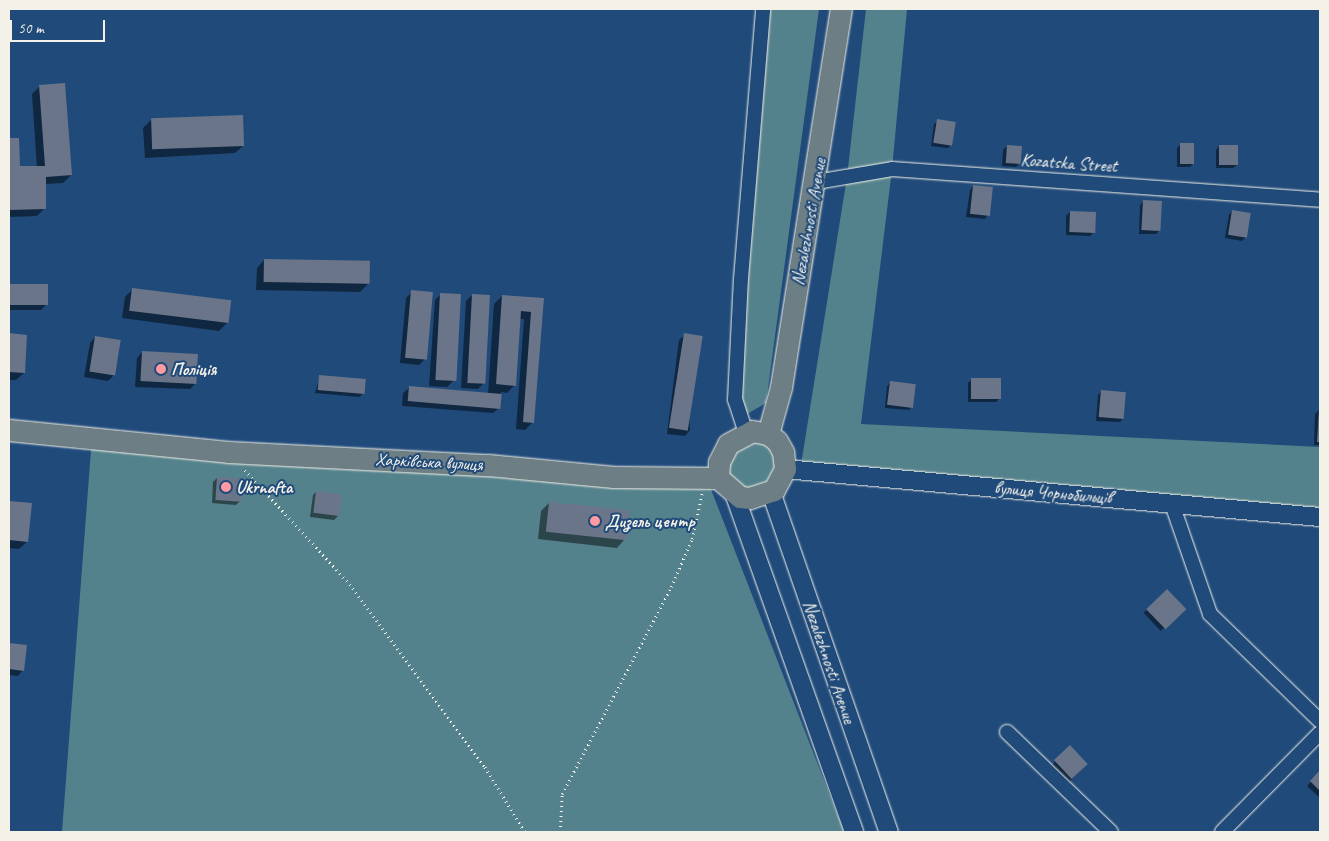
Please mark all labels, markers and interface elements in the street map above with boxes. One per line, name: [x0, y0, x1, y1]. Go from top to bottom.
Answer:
scale bar: [12, 10, 108, 42]
text: 50 m: [18, 19, 44, 38]
street label: Kozatska Street: [1020, 149, 1118, 177]
street label: Nezalezhnosti Avenue: [787, 157, 831, 287]
place label: Поліція: [171, 358, 216, 380]
marker: Поліція: [155, 363, 167, 375]
street label: Харківська вулиця: [374, 448, 484, 476]
place label: Ukrnafta: [236, 476, 292, 498]
street label: вулиця Чорнобильців: [993, 477, 1113, 509]
marker: Ukrnafta: [220, 481, 232, 493]
place label: Дизель центр: [605, 510, 693, 532]
marker: Дизель центр: [589, 515, 601, 527]
street label: Nezalezhnosti Avenue: [798, 598, 860, 726]

